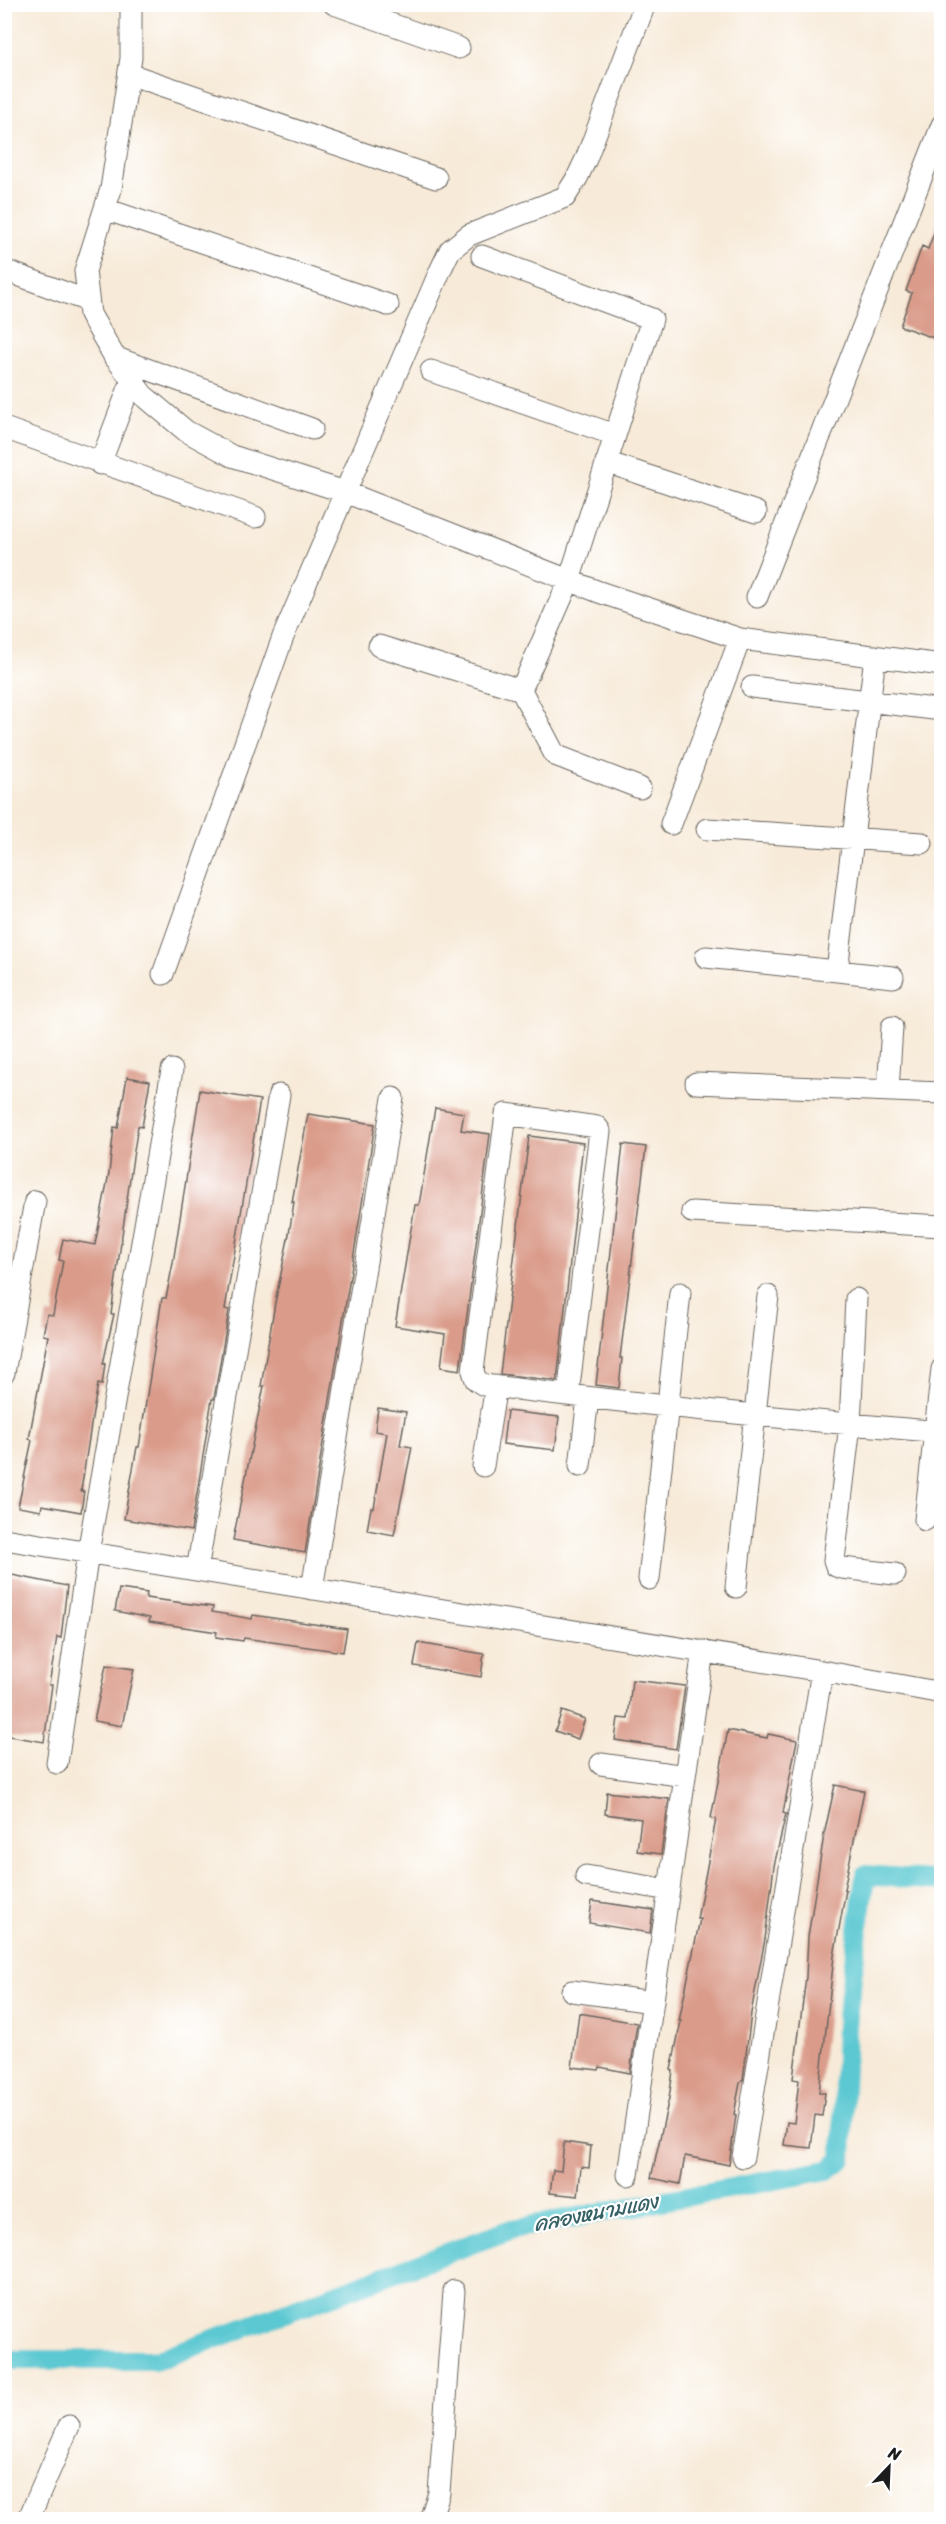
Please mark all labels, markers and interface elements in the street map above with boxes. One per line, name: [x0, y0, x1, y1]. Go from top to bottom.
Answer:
water label: คลองหนามแดง: [531, 2183, 664, 2242]
north arrow: [859, 2437, 919, 2497]
text: N: [883, 2438, 906, 2470]

